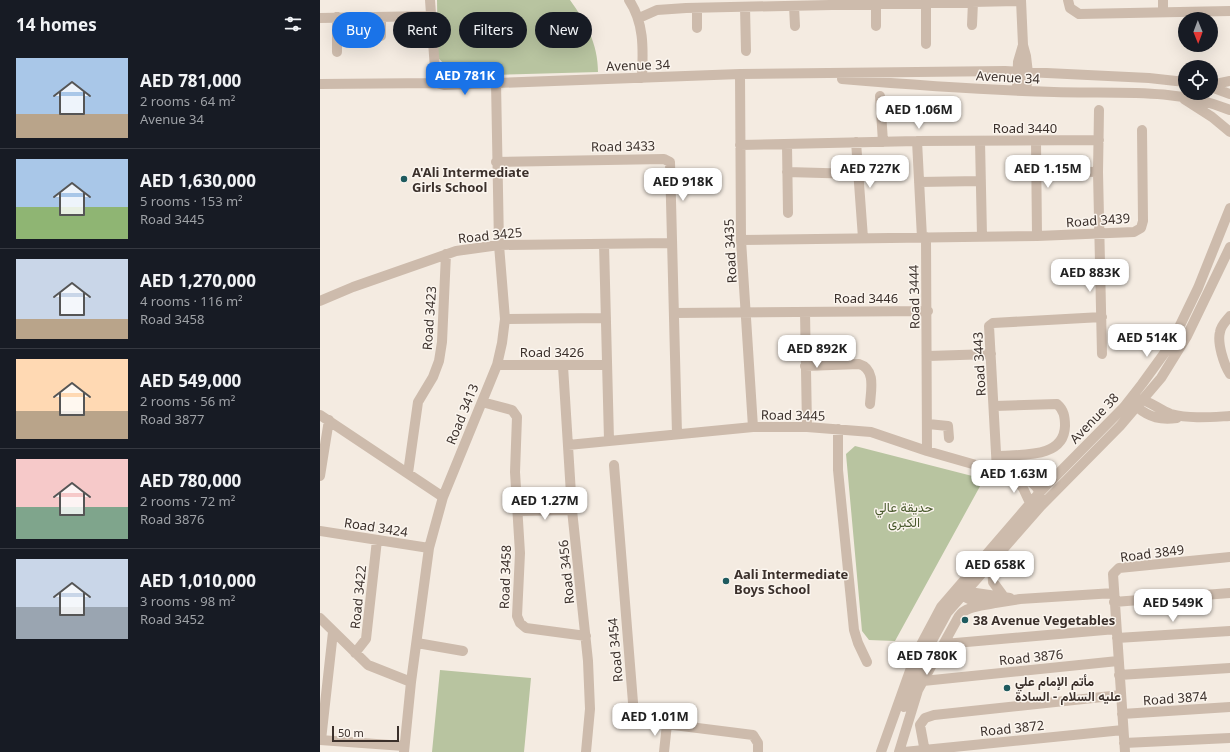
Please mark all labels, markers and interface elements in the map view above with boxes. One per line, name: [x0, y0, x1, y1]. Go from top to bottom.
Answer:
chip: Buy: [332, 12, 385, 48]
chip: Rent: [393, 12, 451, 48]
chip: Filters: [459, 12, 527, 48]
chip: New: [535, 12, 592, 48]
north arrow: [1178, 12, 1218, 52]
map controls: [1178, 12, 1218, 100]
text: 14 homes: [16, 13, 97, 36]
icon: filters: [282, 13, 304, 35]
street label: Avenue 34: [606, 55, 671, 75]
button: locate: [1178, 60, 1218, 100]
pin: AED 781K: [424, 62, 506, 96]
text: AED 781K: [435, 66, 495, 84]
street label: Avenue 34: [976, 66, 1041, 88]
text: AED 781,000: [140, 69, 241, 92]
icon: home: [48, 74, 96, 122]
text: 2 rooms · 64 m²: [140, 92, 235, 110]
pin: AED 1.06M: [873, 96, 965, 130]
text: AED 1.06M: [885, 100, 953, 118]
text: Avenue 34: [140, 110, 204, 128]
street label: Road 3440: [993, 119, 1057, 137]
street label: Road 3433: [591, 136, 655, 156]
pin: AED 727K: [829, 155, 911, 189]
pin: AED 1.15M: [1002, 155, 1094, 189]
text: AED 727K: [840, 159, 900, 177]
text: AED 1.15M: [1014, 159, 1082, 177]
place label: A'Ali Intermediate Girls School: [412, 163, 529, 196]
pin: AED 918K: [642, 168, 724, 202]
text: AED 1,630,000: [140, 169, 256, 192]
text: AED 918K: [653, 172, 713, 190]
marker: A'Ali Intermediate Girls School: [399, 174, 409, 184]
icon: home: [48, 175, 96, 223]
text: 5 rooms · 153 m²: [140, 192, 243, 210]
street label: Road 3439: [1065, 209, 1131, 231]
text: Road 3445: [140, 210, 204, 228]
street label: Road 3435: [719, 218, 741, 284]
street label: Road 3425: [457, 223, 523, 247]
pin: AED 883K: [1049, 259, 1131, 293]
text: AED 883K: [1060, 263, 1120, 281]
street label: Road 3444: [904, 264, 924, 329]
text: AED 1,270,000: [140, 269, 256, 292]
icon: home: [48, 275, 96, 323]
street label: Road 3423: [418, 285, 440, 351]
street label: Road 3446: [834, 289, 898, 307]
text: 4 rooms · 116 m²: [140, 292, 243, 310]
text: Road 3458: [140, 310, 204, 328]
pin: AED 514K: [1106, 324, 1188, 358]
text: AED 514K: [1117, 328, 1177, 346]
street label: Road 3443: [968, 331, 990, 397]
pin: AED 892K: [776, 335, 858, 369]
text: AED 892K: [787, 339, 847, 357]
street label: Road 3426: [520, 343, 584, 361]
text: AED 549,000: [140, 369, 241, 392]
icon: home: [48, 375, 96, 423]
street label: Road 3413: [442, 381, 482, 447]
street label: Avenue 38: [1065, 389, 1123, 447]
text: 2 rooms · 56 m²: [140, 392, 235, 410]
street label: Road 3445: [761, 405, 825, 425]
text: Road 3877: [140, 410, 204, 428]
pin: AED 1.63M: [968, 460, 1060, 494]
text: AED 1.63M: [980, 464, 1048, 482]
text: AED 780,000: [140, 469, 241, 492]
icon: home: [48, 475, 96, 523]
pin: AED 1.27M: [499, 487, 591, 521]
text: AED 1.27M: [511, 491, 579, 509]
text: 2 rooms · 72 m²: [140, 492, 235, 510]
park label: حديقة عالي الكبرى: [875, 498, 934, 531]
text: Road 3876: [140, 510, 204, 528]
street label: Road 3424: [343, 513, 410, 541]
street label: Road 3456: [554, 539, 578, 605]
street label: Road 3849: [1119, 540, 1185, 566]
street label: Road 3458: [495, 545, 515, 609]
pin: AED 658K: [954, 551, 1036, 585]
text: AED 658K: [965, 555, 1025, 573]
street label: Road 3422: [346, 564, 370, 630]
place label: Aali Intermediate Boys School: [734, 565, 849, 598]
text: AED 1,010,000: [140, 569, 256, 592]
icon: home: [48, 575, 96, 623]
marker: Aali Intermediate Boys School: [721, 576, 731, 586]
pin: AED 549K: [1132, 589, 1214, 623]
text: 3 rooms · 98 m²: [140, 592, 235, 610]
text: AED 549K: [1143, 593, 1203, 611]
text: Road 3452: [140, 610, 204, 628]
place label: 38 Avenue Vegetables: [973, 611, 1115, 629]
marker: 38 Avenue Vegetables: [960, 615, 970, 625]
street label: Road 3454: [603, 617, 627, 683]
pin: AED 780K: [886, 642, 968, 676]
street label: Road 3876: [998, 645, 1064, 669]
text: AED 780K: [897, 646, 957, 664]
place label: مأتم الإمام علي عليه السلام - السادة: [1015, 672, 1121, 705]
marker: مأتم الإمام علي عليه السلام - السادة: [1002, 683, 1012, 693]
street label: Road 3874: [1142, 687, 1208, 709]
pin: AED 1.01M: [609, 703, 701, 737]
text: AED 1.01M: [621, 707, 689, 725]
street label: Road 3872: [979, 716, 1045, 740]
scale bar: [332, 724, 399, 743]
text: 50 m: [338, 725, 364, 740]

